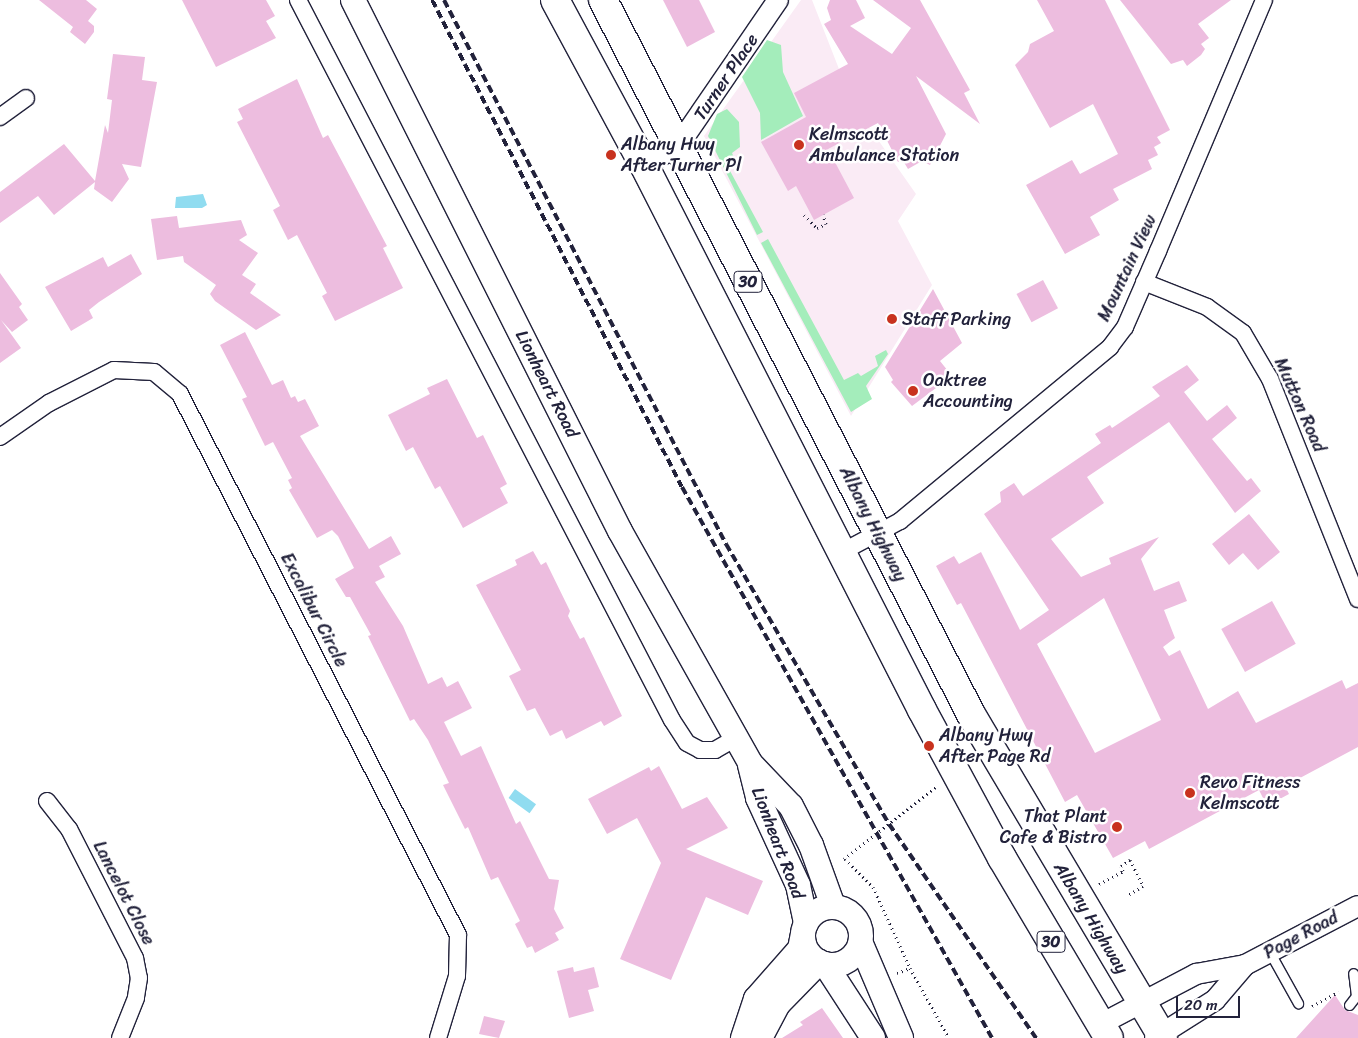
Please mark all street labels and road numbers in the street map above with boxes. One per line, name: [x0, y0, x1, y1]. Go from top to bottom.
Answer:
street label: Turner Place: [689, 30, 763, 124]
street label: Mountain View: [1093, 210, 1161, 326]
road number: 30: [733, 268, 763, 296]
street label: Lionheart Road: [511, 327, 583, 441]
street label: Mutton Road: [1270, 354, 1330, 456]
street label: Albany Highway: [835, 463, 911, 585]
street label: Excalibur Circle: [276, 549, 352, 671]
street label: Lionheart Road: [747, 784, 809, 902]
street label: Lancelot Close: [88, 837, 160, 949]
street label: Albany Highway: [1049, 858, 1133, 978]
street label: Page Road: [1260, 906, 1342, 964]
road number: 30: [1036, 929, 1066, 956]

